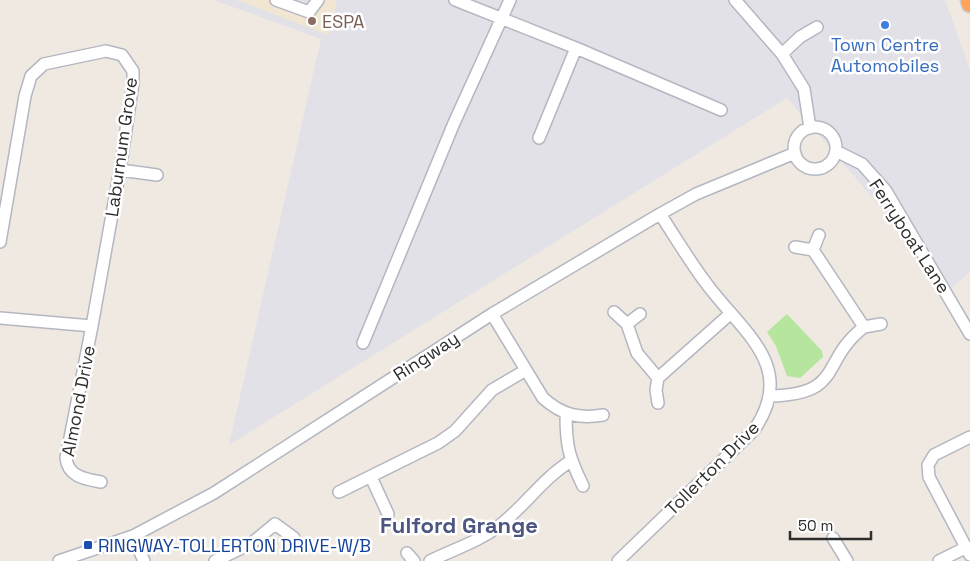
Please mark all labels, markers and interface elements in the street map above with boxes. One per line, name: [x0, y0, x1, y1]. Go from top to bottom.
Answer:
place label: ESPA: [322, 10, 364, 33]
marker: ESPA: [306, 15, 318, 27]
marker: Town Centre Automobiles: [879, 19, 891, 31]
place label: Town Centre Automobiles: [831, 33, 939, 77]
street label: Laburnum Grove: [100, 76, 142, 218]
street label: Ferryboat Lane: [864, 174, 956, 298]
street label: Ringway: [389, 326, 463, 386]
street label: Almond Drive: [56, 343, 100, 459]
street label: Tollerton Drive: [660, 416, 764, 520]
scale bar: [790, 508, 871, 540]
district label: Fulford Grange: [380, 511, 538, 539]
text: 50 m: [798, 516, 833, 535]
place label: RINGWAY-TOLLERTON DRIVE-W/B: [98, 534, 371, 557]
marker: RINGWAY-TOLLERTON DRIVE-W/B: [82, 539, 94, 551]

